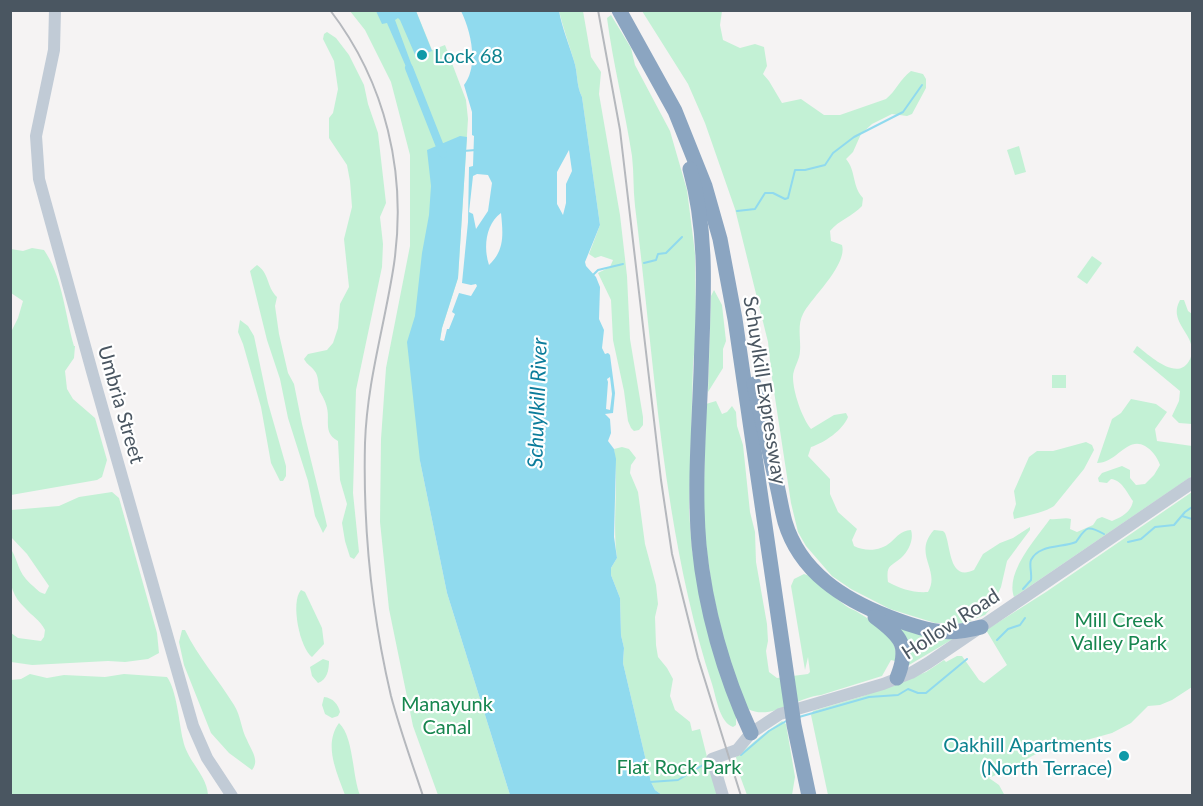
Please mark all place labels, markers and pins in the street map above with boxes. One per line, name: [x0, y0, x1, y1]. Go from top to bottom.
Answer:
place label: Lock 68: [434, 43, 503, 67]
marker: Lock 68: [415, 48, 429, 62]
place label: Oakhill Apartments (North Terrace): [943, 732, 1112, 779]
marker: Oakhill Apartments (North Terrace): [1117, 749, 1131, 763]

